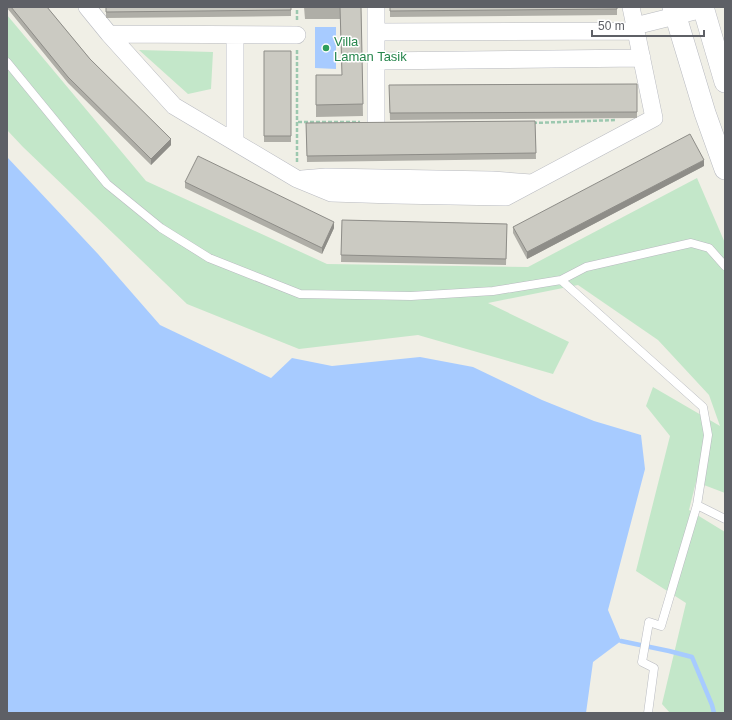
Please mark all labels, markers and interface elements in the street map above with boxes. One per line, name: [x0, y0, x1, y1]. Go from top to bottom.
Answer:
scale bar: [592, 12, 704, 38]
text: 50 m: [598, 19, 625, 33]
place label: Villa Laman Tasik: [334, 34, 407, 64]
marker: Villa Laman Tasik: [321, 43, 331, 53]

